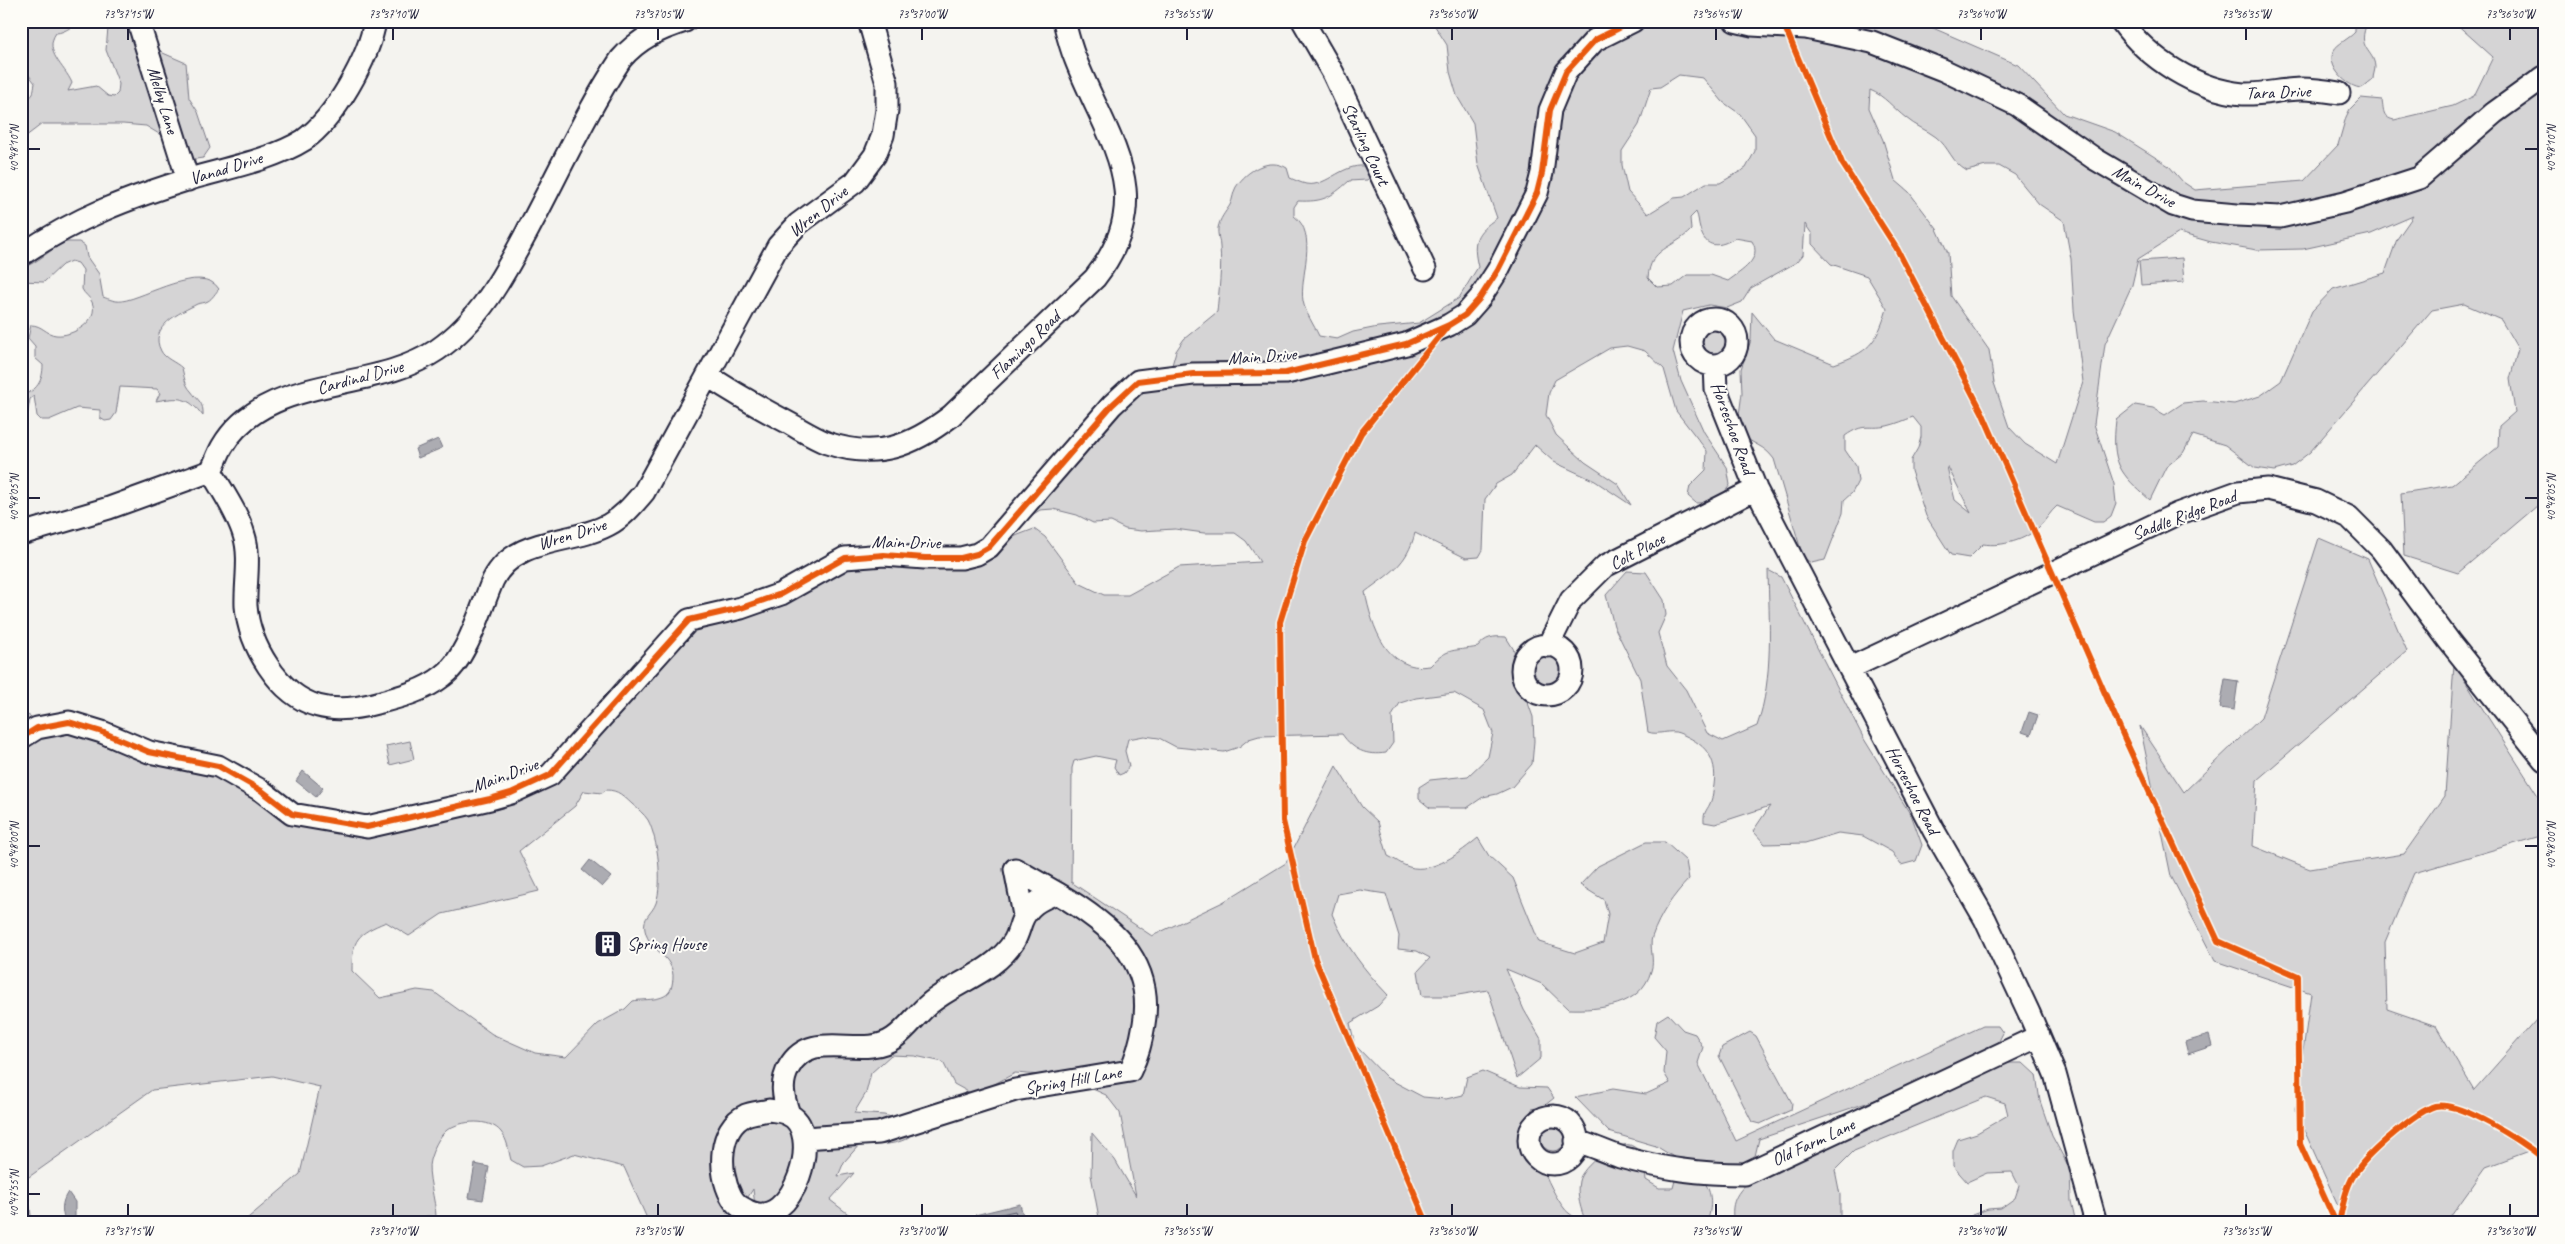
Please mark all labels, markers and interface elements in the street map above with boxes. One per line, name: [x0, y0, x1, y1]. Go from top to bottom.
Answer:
text: 73°37'15"W: [104, 6, 155, 22]
text: 73°37'10"W: [369, 6, 420, 22]
text: 73°37'05"W: [634, 6, 685, 22]
text: 73°37'00"W: [898, 6, 949, 22]
text: 73°36'55"W: [1163, 6, 1214, 22]
text: 73°36'50"W: [1428, 6, 1479, 22]
text: 73°36'45"W: [1692, 6, 1743, 22]
text: 73°36'40"W: [1957, 6, 2008, 22]
text: 73°36'35"W: [2222, 6, 2273, 22]
text: 73°36'30"W: [2486, 6, 2537, 22]
street label: Melby Lane: [142, 64, 184, 137]
street label: Tara Drive: [2245, 80, 2312, 104]
street label: Starling Court: [1337, 99, 1396, 191]
text: 40°48'10"N: [6, 124, 22, 173]
text: 40°48'10"N: [2543, 124, 2559, 173]
street label: Vanad Drive: [187, 146, 266, 189]
street label: Main Drive: [2109, 160, 2180, 213]
street label: Wren Drive: [784, 180, 853, 242]
street label: Flamingo Road: [985, 304, 1067, 384]
street label: Main Drive: [1227, 343, 1298, 369]
street label: Cardinal Drive: [315, 355, 407, 399]
street label: Horseshoe Road: [1706, 379, 1761, 480]
text: 40°48'05"N: [6, 473, 22, 522]
text: 40°48'05"N: [2543, 473, 2559, 522]
street label: Saddle Ridge Road: [2129, 484, 2242, 545]
street label: Wren Drive: [535, 513, 610, 555]
street label: Colt Place: [1606, 527, 1669, 575]
street label: Main Drive: [871, 530, 942, 554]
street label: Horseshoe Road: [1881, 742, 1946, 840]
street label: Main Drive: [469, 753, 542, 797]
text: 40°48'00"N: [6, 821, 22, 870]
text: 40°48'00"N: [2543, 821, 2559, 870]
building icon: Spring House: [593, 929, 623, 959]
place label: Spring House: [627, 933, 708, 955]
street label: Spring Hill Lane: [1023, 1061, 1124, 1099]
street label: Old Farm Lane: [1768, 1113, 1859, 1171]
text: 40°47'55"N: [6, 1169, 22, 1218]
text: 73°37'15"W: [104, 1223, 155, 1239]
text: 73°37'10"W: [369, 1223, 420, 1239]
text: 73°37'05"W: [634, 1223, 685, 1239]
text: 73°37'00"W: [898, 1223, 949, 1239]
text: 73°36'55"W: [1163, 1223, 1214, 1239]
text: 73°36'50"W: [1428, 1223, 1479, 1239]
text: 73°36'45"W: [1692, 1223, 1743, 1239]
text: 73°36'40"W: [1957, 1223, 2008, 1239]
text: 73°36'35"W: [2222, 1223, 2273, 1239]
text: 73°36'30"W: [2486, 1223, 2537, 1239]

